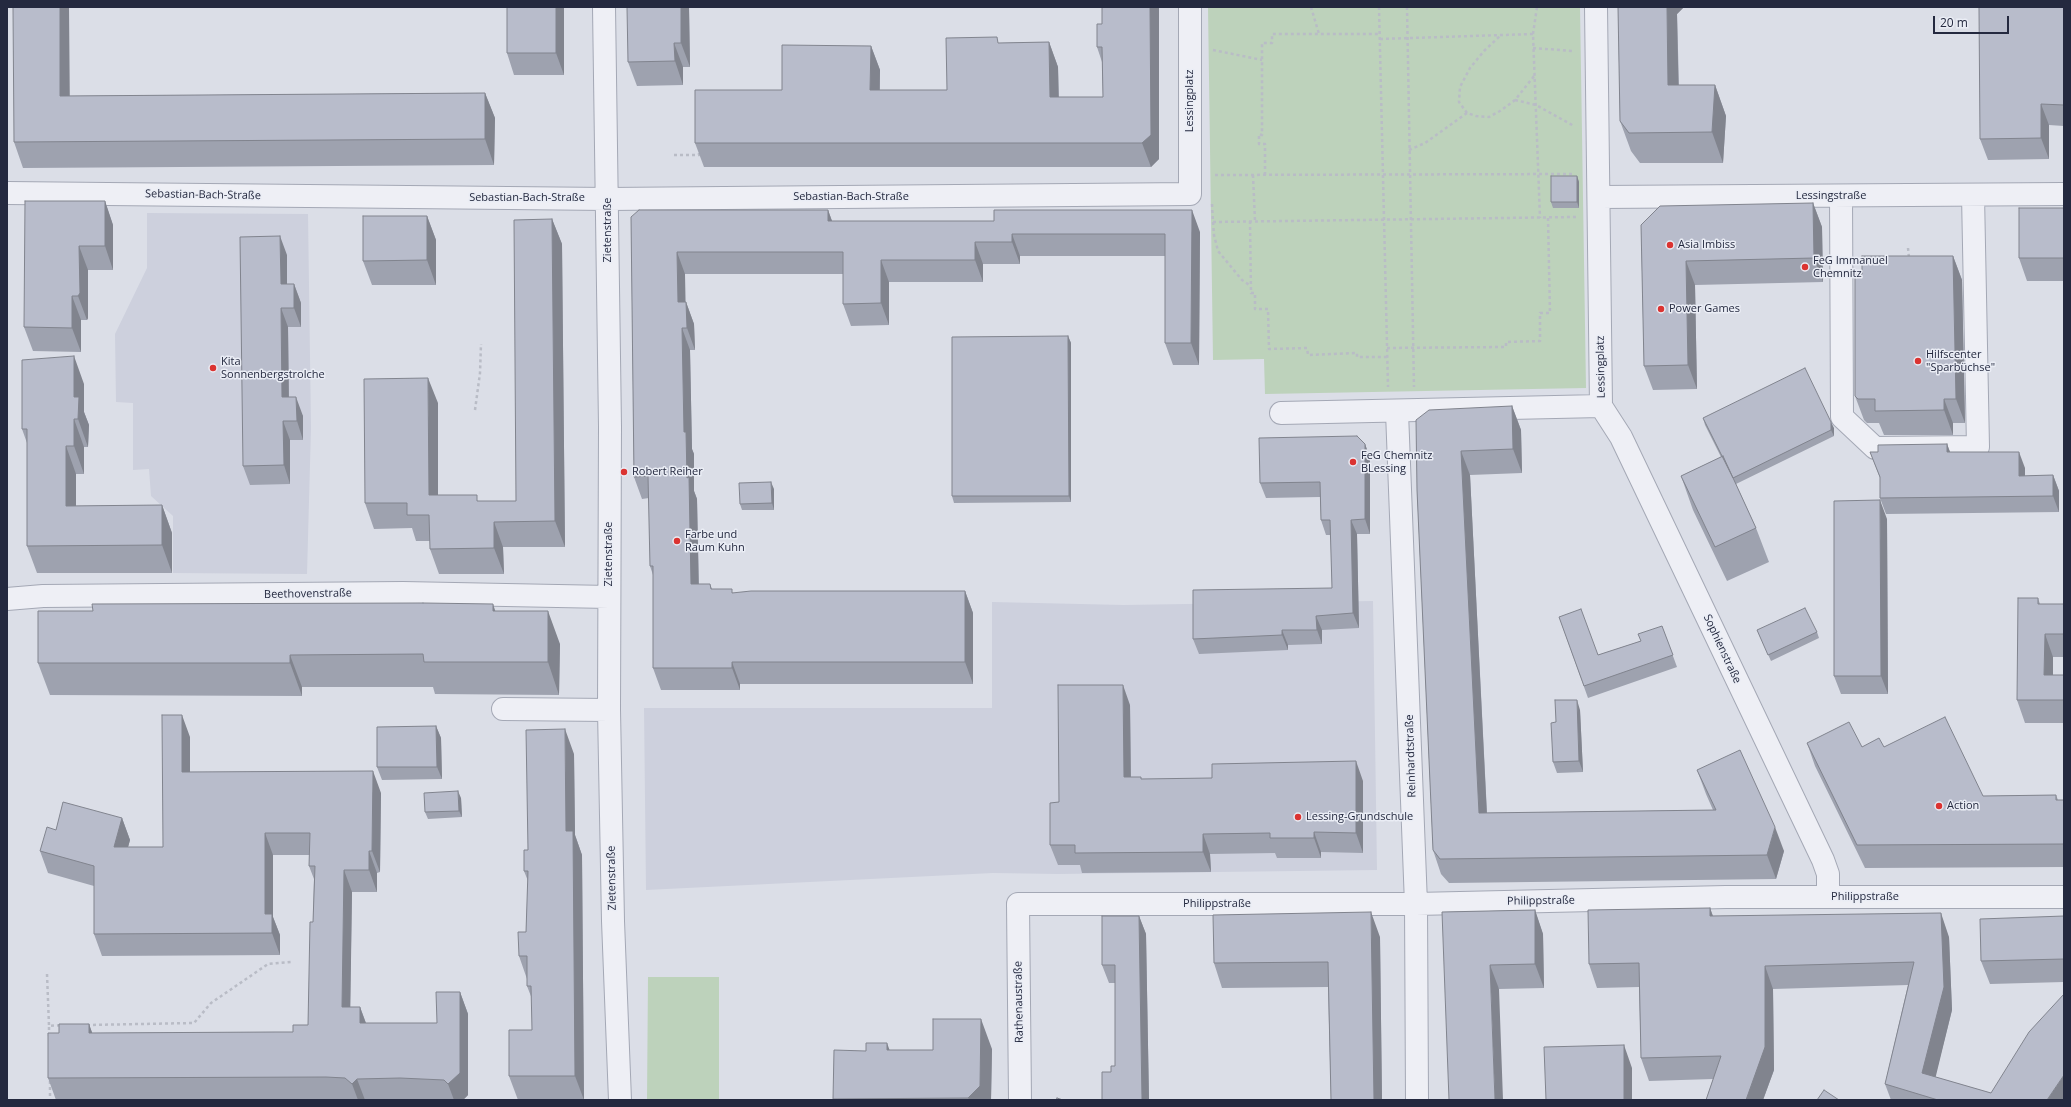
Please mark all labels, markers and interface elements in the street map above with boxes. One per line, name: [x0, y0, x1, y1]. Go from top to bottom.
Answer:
scale bar: [1935, 8, 2011, 34]
text: 20 m: [1940, 14, 1968, 31]
street label: Lessingplatz: [1183, 70, 1197, 132]
street label: Sebastian-Bach-Straße: [145, 187, 261, 203]
street label: Lessingstraße: [1796, 189, 1866, 203]
street label: Sebastian-Bach-Straße: [793, 190, 909, 204]
street label: Sebastian-Bach-Straße: [469, 191, 585, 205]
street label: Zietenstraße: [601, 198, 615, 262]
place label: Asia Imbiss: [1678, 238, 1735, 252]
marker: Asia Imbiss: [1665, 240, 1675, 250]
place label: FeG Immanuel Chemnitz: [1813, 254, 1888, 280]
marker: FeG Immanuel Chemnitz: [1800, 262, 1810, 272]
place label: Power Games: [1669, 302, 1740, 316]
marker: Power Games: [1656, 304, 1666, 314]
street label: Lessingplatz: [1594, 336, 1608, 398]
place label: Hilfscenter "Sparbüchse": [1926, 348, 1995, 374]
place label: Kita Sonnenbergstrolche: [221, 355, 325, 381]
marker: Hilfscenter "Sparbüchse": [1913, 356, 1923, 366]
marker: Kita Sonnenbergstrolche: [208, 363, 218, 373]
place label: FeG Chemnitz BLessing: [1361, 449, 1432, 475]
marker: FeG Chemnitz BLessing: [1348, 457, 1358, 467]
place label: Robert Reiher: [632, 465, 703, 479]
marker: Robert Reiher: [619, 467, 629, 477]
street label: Zietenstraße: [602, 522, 616, 586]
place label: Farbe und Raum Kuhn: [685, 528, 745, 554]
marker: Farbe und Raum Kuhn: [672, 536, 682, 546]
street label: Beethovenstraße: [264, 587, 352, 601]
street label: Sophienstraße: [1700, 612, 1744, 686]
street label: Reinhardtstraße: [1403, 714, 1419, 798]
place label: Action: [1947, 799, 1979, 813]
marker: Action: [1934, 801, 1944, 811]
place label: Lessing-Grundschule: [1306, 810, 1413, 824]
marker: Lessing-Grundschule: [1293, 812, 1303, 822]
street label: Zietenstraße: [605, 845, 619, 911]
street label: Philippstraße: [1831, 890, 1899, 904]
street label: Philippstraße: [1507, 894, 1575, 908]
street label: Philippstraße: [1183, 897, 1251, 911]
street label: Rathenaustraße: [1012, 961, 1026, 1043]

